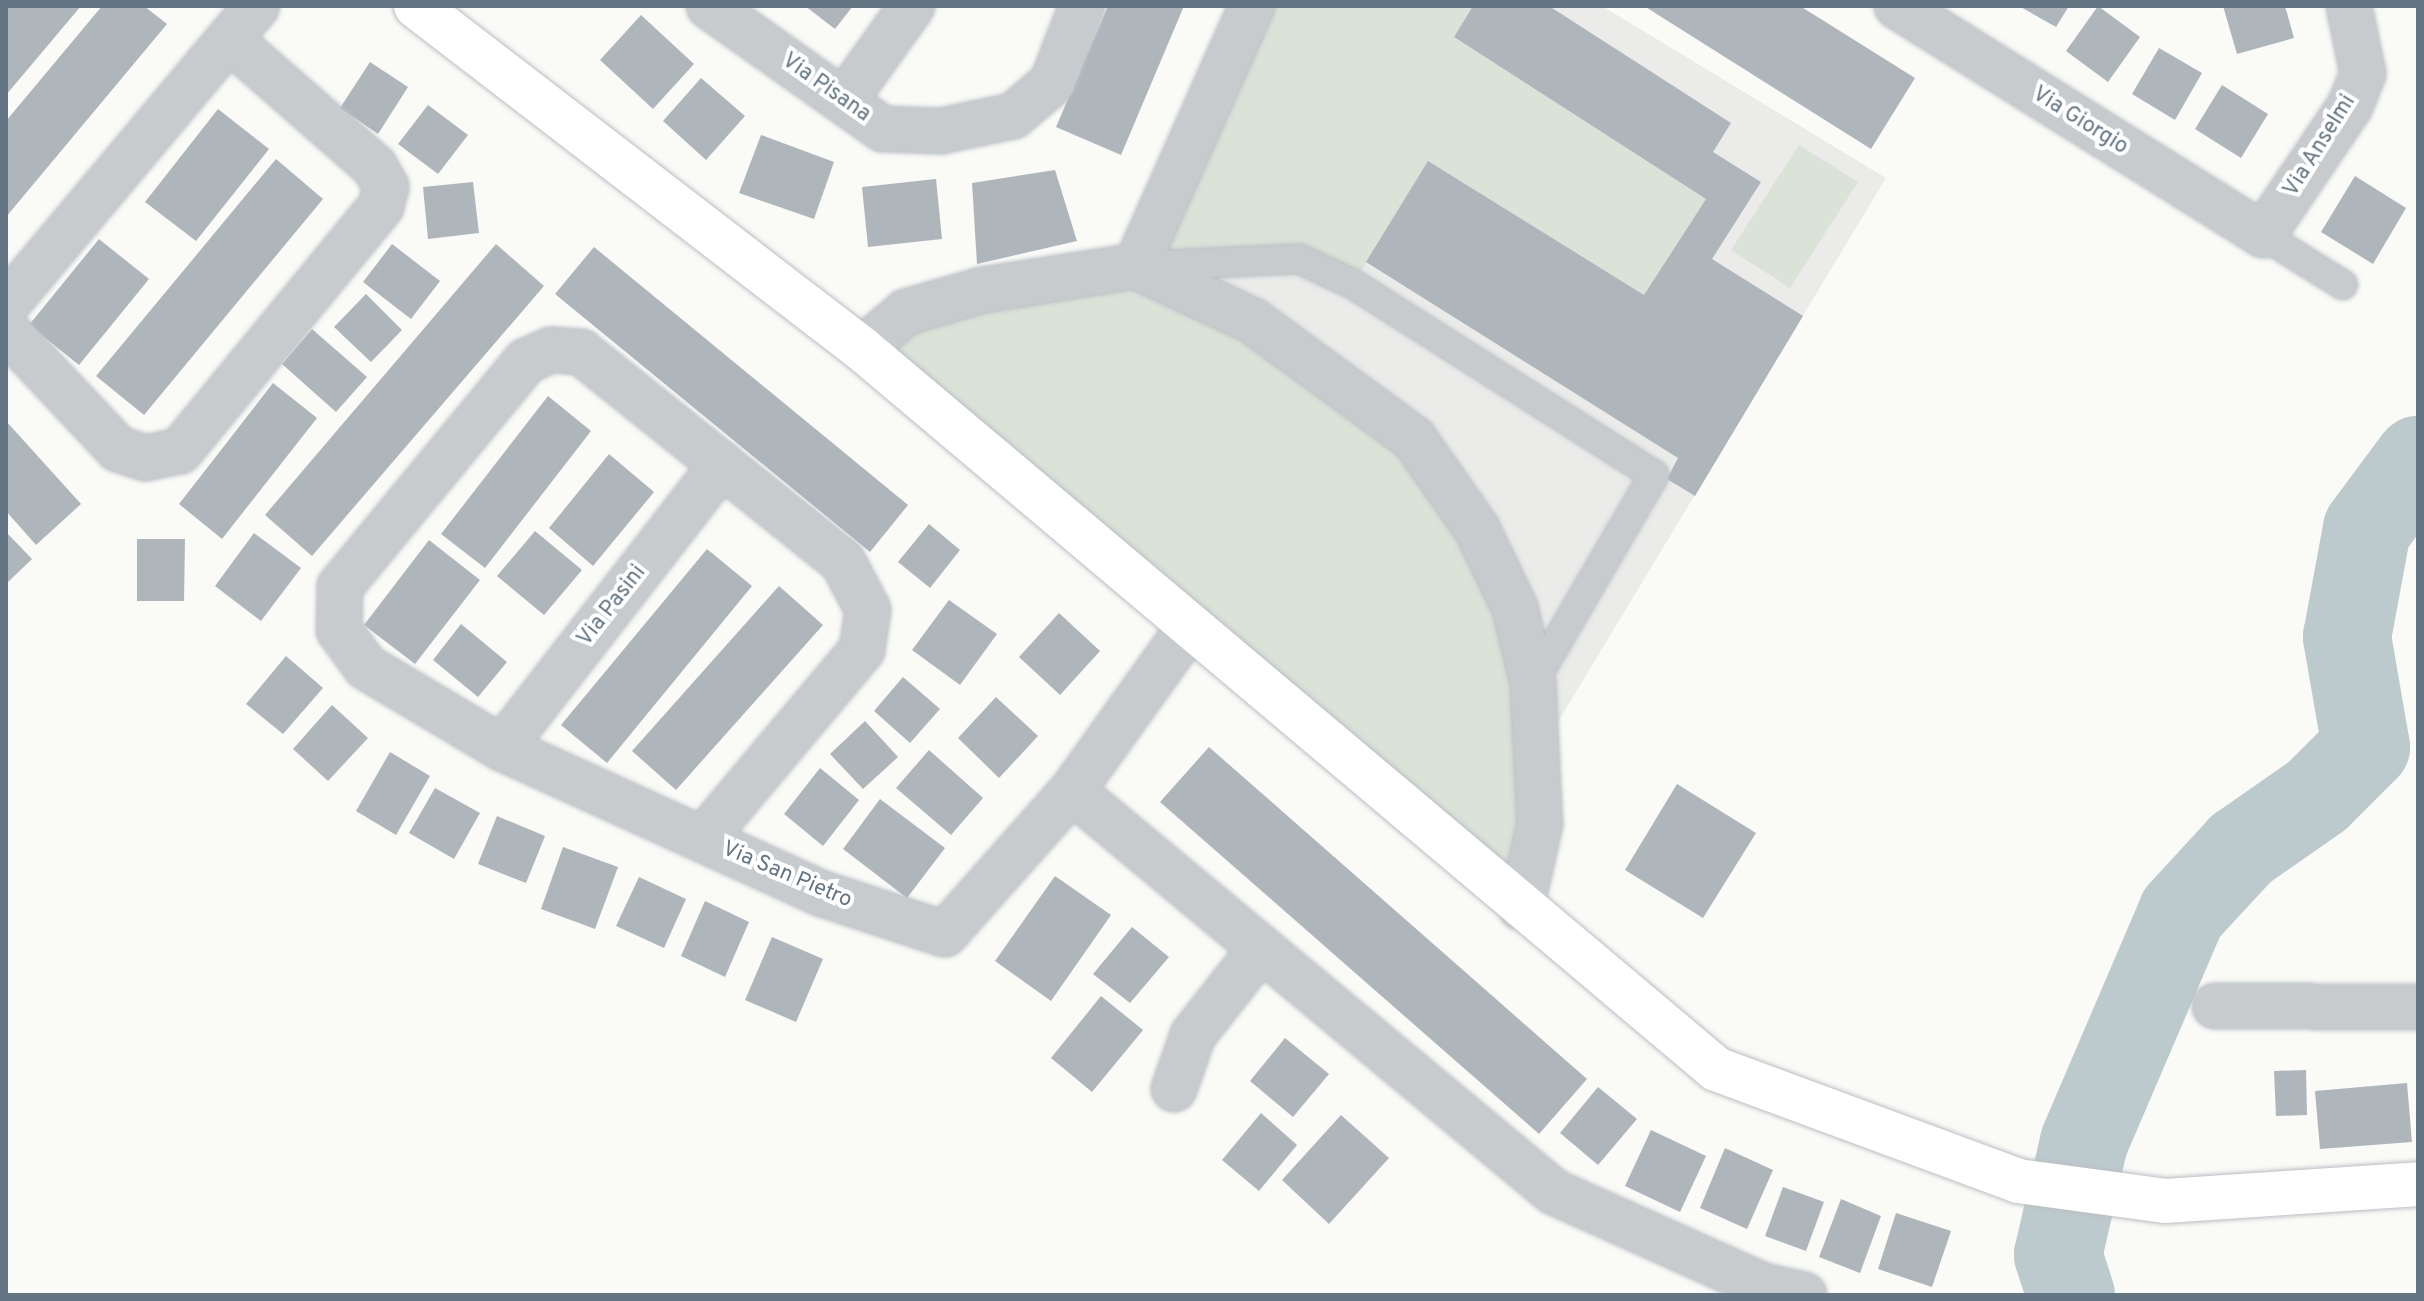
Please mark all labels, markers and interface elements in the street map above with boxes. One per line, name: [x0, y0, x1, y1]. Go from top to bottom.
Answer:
street label: Via Pisana: [777, 48, 875, 128]
street label: Via Giorgio: [2027, 81, 2133, 161]
street label: Via Anselmi: [2278, 90, 2362, 202]
street label: Via Pasini: [572, 560, 652, 652]
street label: Via San Pietro: [718, 836, 856, 914]

